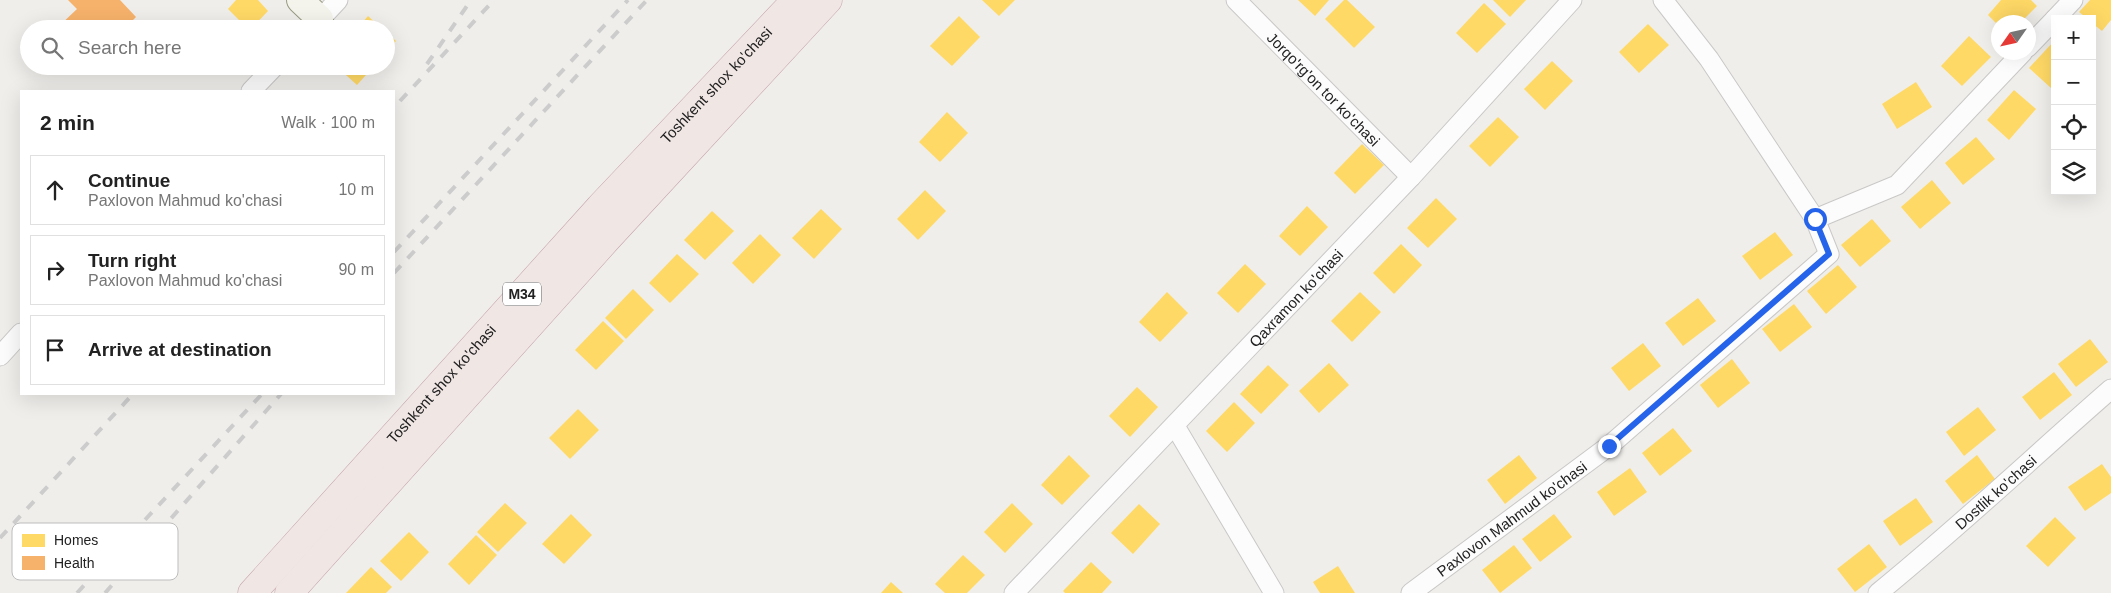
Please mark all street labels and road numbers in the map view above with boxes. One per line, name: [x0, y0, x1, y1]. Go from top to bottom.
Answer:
street label: Toshkent shox ko'chasi: [657, 23, 775, 146]
street label: Jorqo'rg'on tor ko'chasi: [1264, 29, 1384, 149]
street label: Qaxramon ko'chasi: [1245, 246, 1346, 350]
road number: M34: [503, 282, 541, 306]
street label: Toshkent shox ko'chasi: [383, 321, 499, 446]
street label: Dostlik ko'chasi: [1951, 451, 2039, 532]
street label: Paxlovon Mahmud ko'chasi: [1433, 457, 1590, 580]

